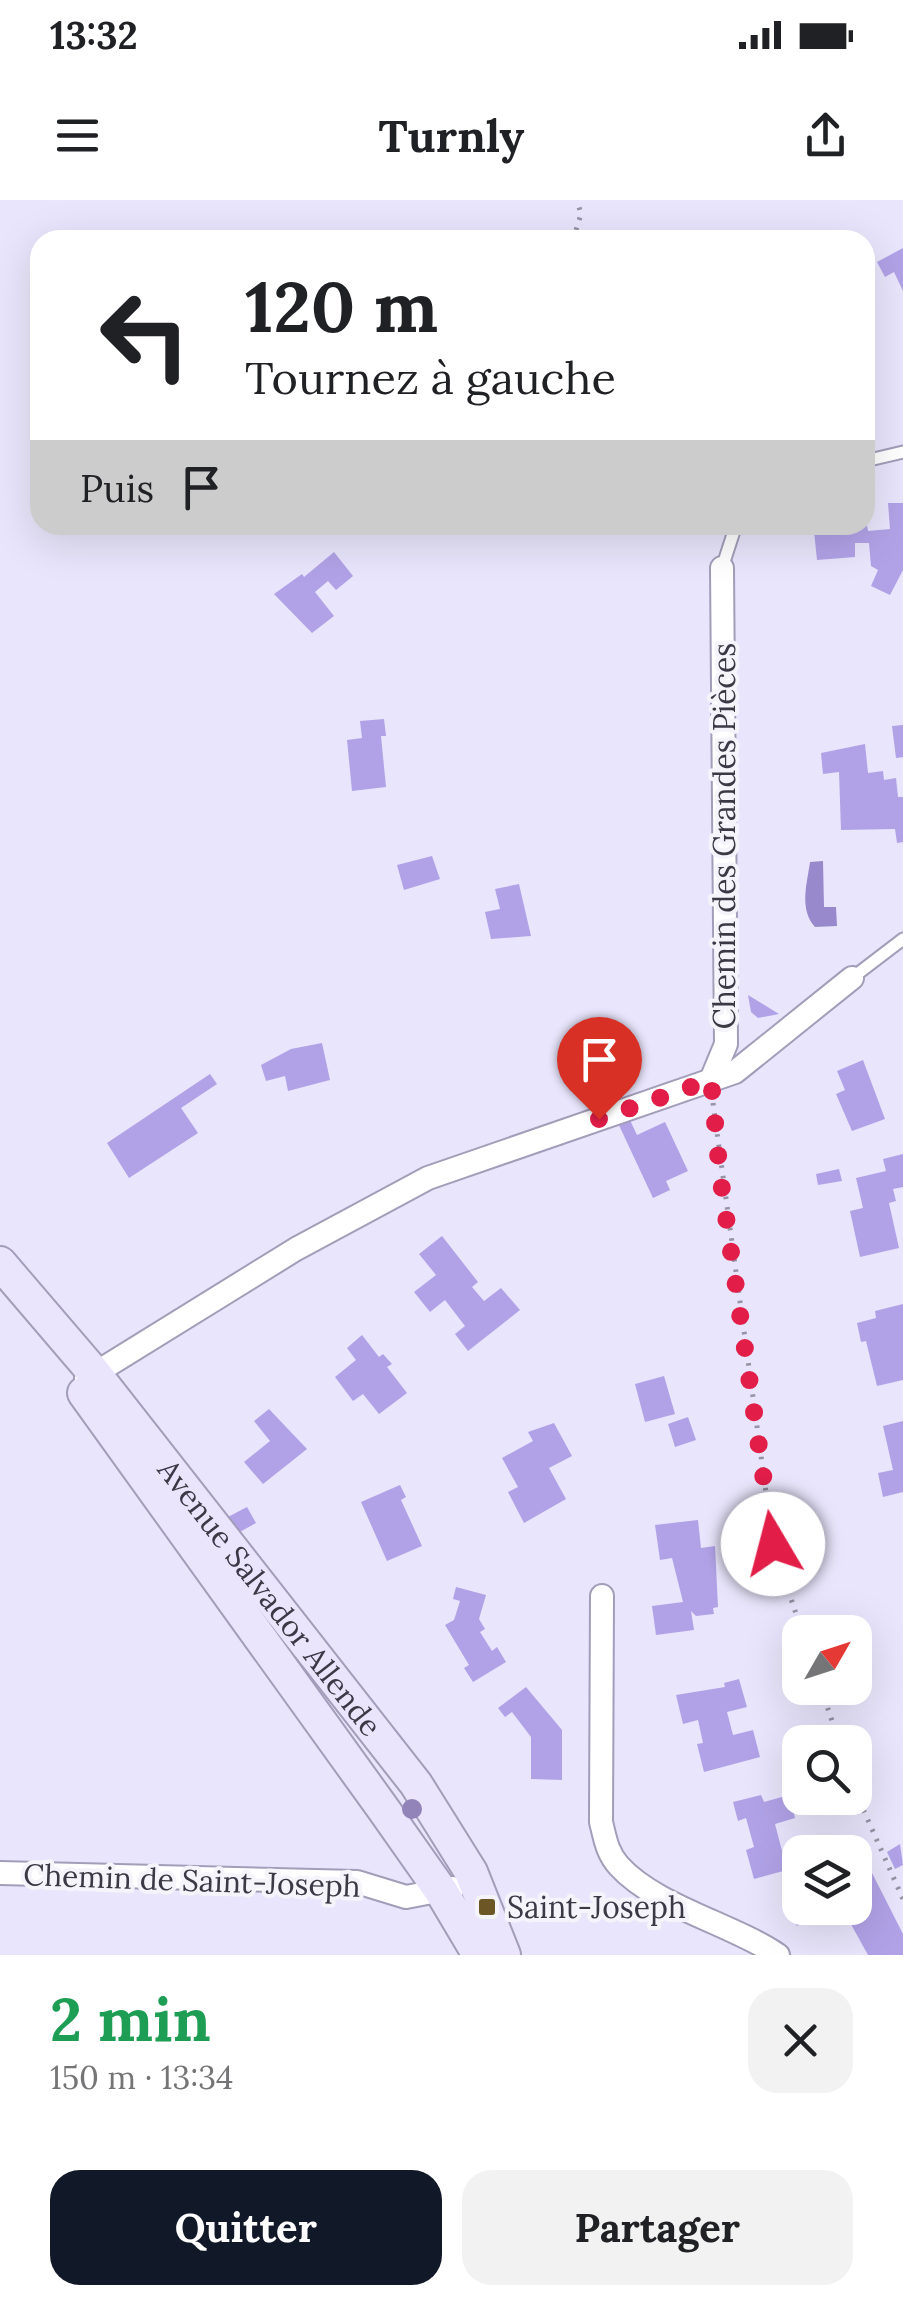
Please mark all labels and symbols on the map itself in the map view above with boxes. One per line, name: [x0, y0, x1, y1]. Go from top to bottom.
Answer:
street label: Chemin des Grandes Pièces: [705, 643, 743, 1029]
pin: [557, 1017, 642, 1120]
street label: Avenue Salvador Allende: [149, 1451, 390, 1743]
position arrow: [721, 1492, 825, 1596]
north arrow: [782, 1615, 872, 1705]
street label: Chemin de Saint-Joseph: [23, 1855, 361, 1905]
place label: Saint-Joseph: [507, 1888, 686, 1926]
marker: Saint-Joseph: [476, 1896, 498, 1918]

